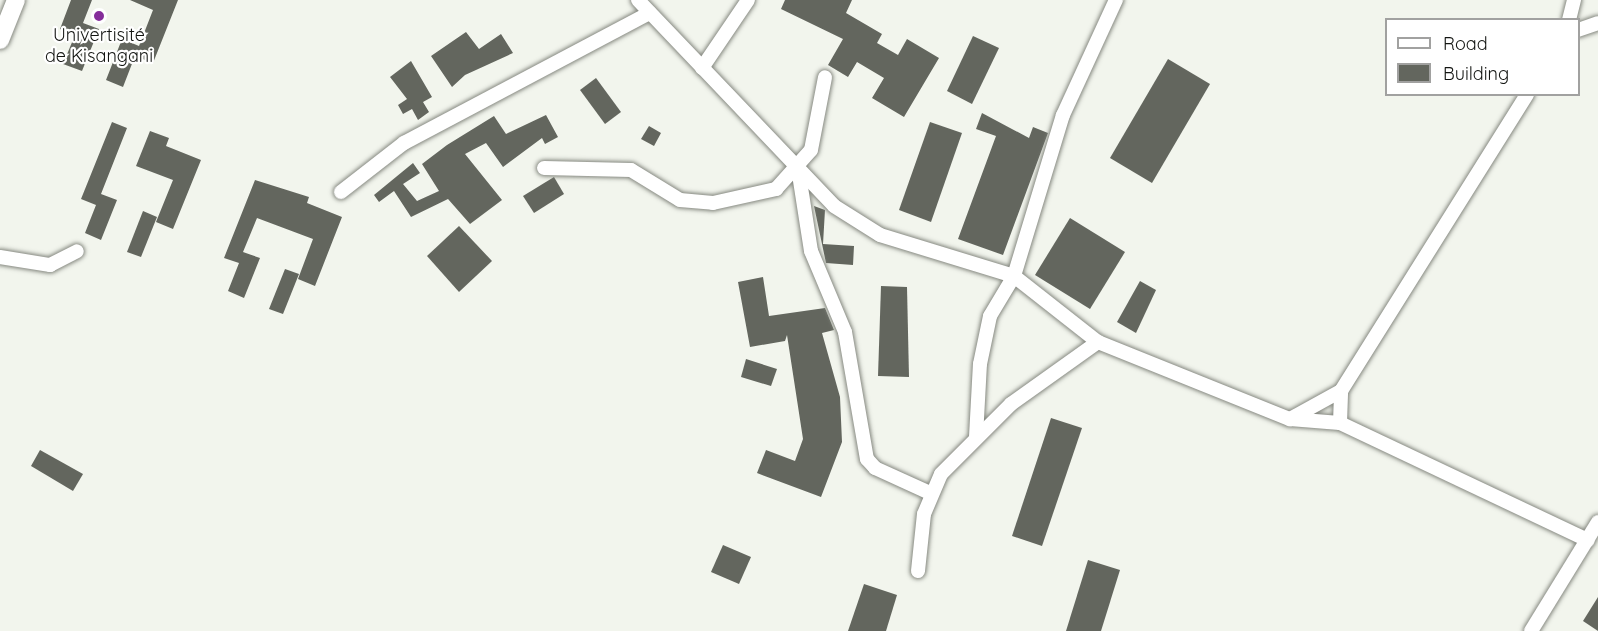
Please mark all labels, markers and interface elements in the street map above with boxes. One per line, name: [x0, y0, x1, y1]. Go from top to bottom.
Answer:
marker: Univertisité de Kisangani: [92, 9, 106, 23]
legend: [1385, 18, 1580, 96]
place label: Univertisité de Kisangani: [45, 25, 153, 68]
text: Road: [1443, 32, 1488, 55]
text: Building: [1443, 62, 1509, 85]

